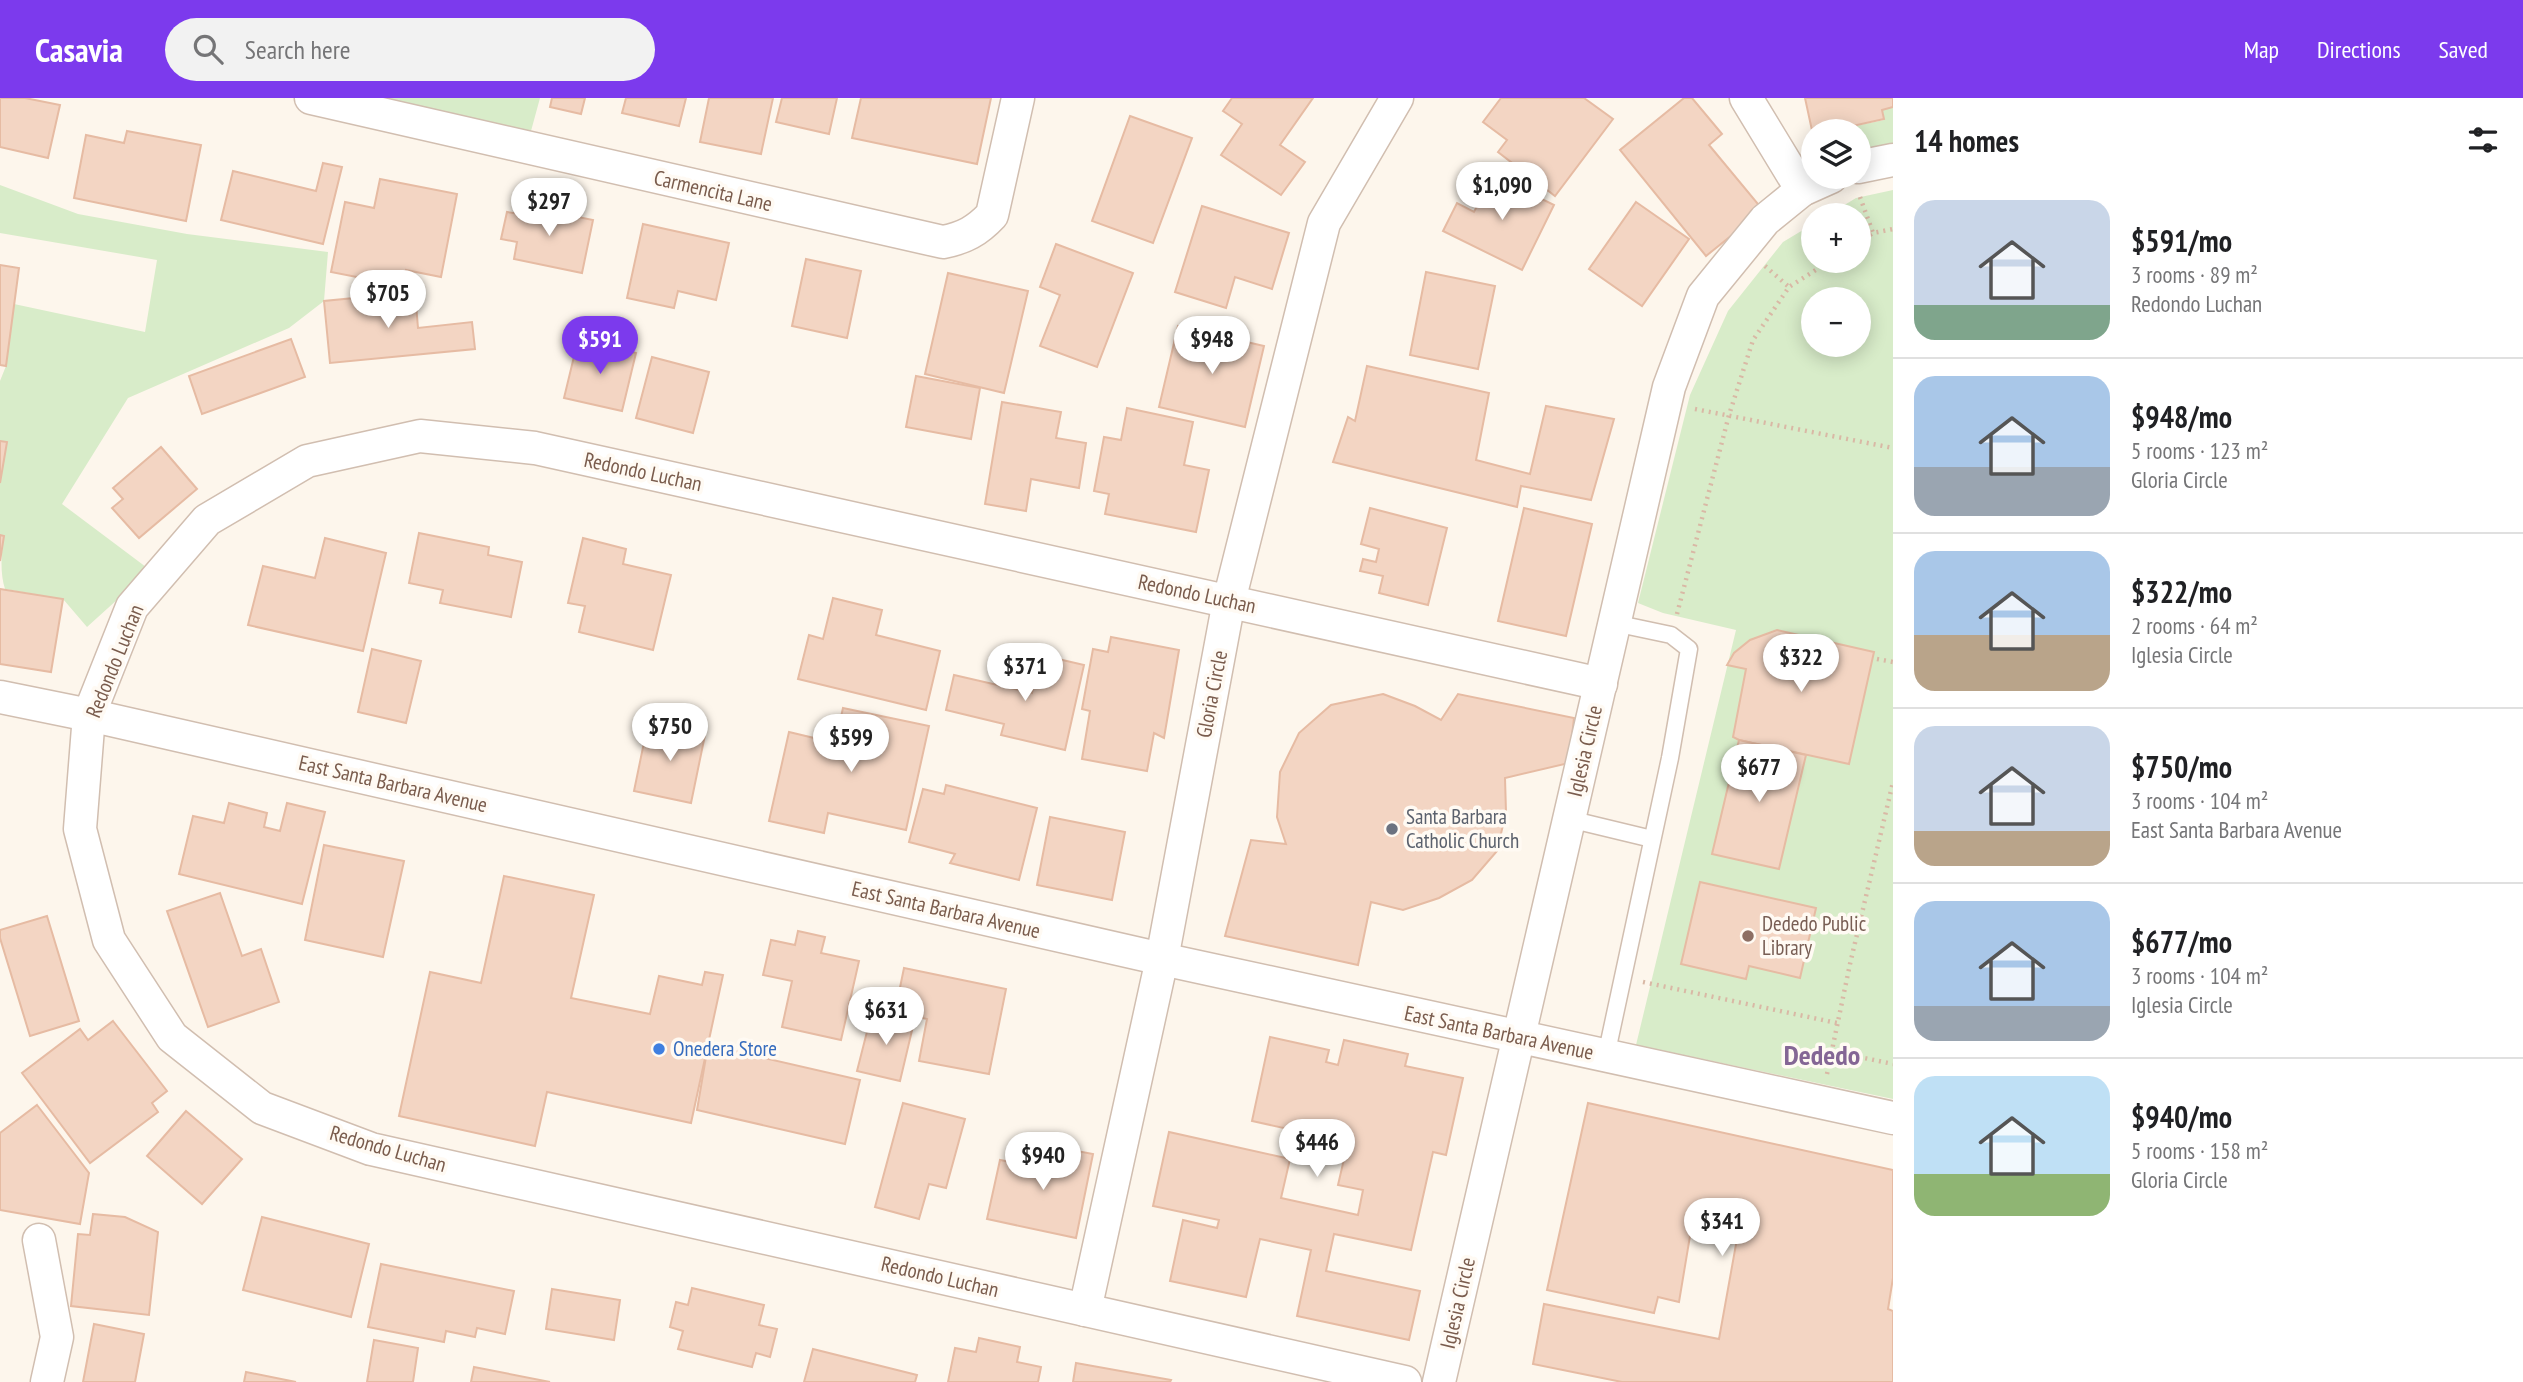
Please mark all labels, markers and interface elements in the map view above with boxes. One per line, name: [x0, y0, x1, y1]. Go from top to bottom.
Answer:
search box: [165, 18, 655, 81]
text: Casavia: [35, 28, 123, 71]
icon: search: [189, 30, 227, 68]
text: Search here: [245, 33, 351, 66]
text: Map: [2244, 34, 2279, 65]
text: Directions: [2317, 34, 2401, 65]
text: Saved: [2439, 34, 2488, 65]
map controls: [1801, 119, 1871, 357]
button: layers: [1801, 119, 1871, 189]
text: 14 homes: [1914, 121, 2019, 160]
icon: filters: [2464, 121, 2502, 159]
pin: $1,090: [1445, 162, 1559, 222]
street label: Carmencita Lane: [651, 164, 775, 217]
text: $1,090: [1472, 170, 1532, 199]
pin: $297: [508, 178, 590, 238]
text: $297: [527, 186, 571, 215]
button: +: [1801, 203, 1871, 273]
text: $591/mo: [2131, 221, 2232, 260]
icon: home: [1970, 228, 2054, 312]
text: 3 rooms · 89 m²: [2131, 260, 2258, 289]
pin: $705: [347, 271, 429, 330]
text: $705: [366, 278, 410, 307]
button: −: [1801, 287, 1871, 357]
text: Redondo Luchan: [2131, 289, 2262, 318]
pin: $591: [559, 316, 641, 376]
pin: $948: [1171, 316, 1253, 376]
text: $591: [578, 324, 622, 353]
text: $948: [1190, 324, 1234, 353]
text: $948/mo: [2131, 397, 2232, 436]
icon: home: [1970, 404, 2054, 488]
text: 5 rooms · 123 m²: [2131, 436, 2268, 465]
street label: Redondo Luchan: [582, 446, 705, 497]
text: Gloria Circle: [2131, 465, 2228, 494]
street label: Redondo Luchan: [1136, 568, 1259, 619]
text: $322/mo: [2131, 572, 2232, 611]
icon: home: [1970, 579, 2054, 663]
street label: Redondo Luchan: [80, 600, 149, 721]
text: 2 rooms · 64 m²: [2131, 611, 2258, 640]
pin: $322: [1760, 634, 1842, 694]
text: Iglesia Circle: [2131, 640, 2233, 669]
text: $322: [1779, 642, 1823, 671]
pin: $371: [984, 644, 1066, 703]
street label: Gloria Circle: [1190, 648, 1233, 740]
text: $371: [1003, 651, 1047, 680]
street label: Iglesia Circle: [1561, 703, 1608, 799]
pin: $750: [629, 704, 711, 763]
text: $750: [648, 711, 692, 740]
pin: $599: [810, 714, 892, 774]
text: $599: [829, 722, 873, 751]
pin: $677: [1718, 744, 1800, 804]
text: $750/mo: [2131, 747, 2232, 786]
street label: East Santa Barbara Avenue: [296, 749, 490, 818]
text: $677: [1737, 752, 1781, 781]
icon: home: [1970, 754, 2054, 838]
text: 3 rooms · 104 m²: [2131, 786, 2268, 815]
place label: Santa Barbara Catholic Church: [1406, 803, 1519, 854]
text: East Santa Barbara Avenue: [2131, 815, 2342, 844]
marker: Santa Barbara Catholic Church: [1384, 821, 1400, 837]
street label: East Santa Barbara Avenue: [849, 875, 1043, 944]
place label: Dededo Public Library: [1762, 910, 1867, 961]
text: $677/mo: [2131, 922, 2232, 961]
marker: Dededo Public Library: [1740, 928, 1756, 944]
icon: home: [1970, 929, 2054, 1013]
text: 3 rooms · 104 m²: [2131, 961, 2268, 990]
pin: $631: [845, 988, 927, 1047]
text: Iglesia Circle: [2131, 990, 2233, 1019]
text: $631: [864, 995, 908, 1024]
street label: East Santa Barbara Avenue: [1402, 999, 1596, 1066]
place label: Onedera Store: [673, 1035, 777, 1062]
district label: Dededo: [1784, 1036, 1860, 1073]
marker: Onedera Store: [651, 1041, 667, 1057]
text: $940/mo: [2131, 1097, 2232, 1136]
icon: home: [1970, 1104, 2054, 1188]
street label: Redondo Luchan: [327, 1119, 449, 1178]
pin: $446: [1276, 1119, 1358, 1179]
text: $446: [1295, 1127, 1339, 1156]
pin: $940: [1002, 1132, 1084, 1192]
text: 5 rooms · 158 m²: [2131, 1136, 2268, 1165]
text: $940: [1021, 1140, 1065, 1169]
text: Gloria Circle: [2131, 1165, 2228, 1194]
pin: $341: [1681, 1198, 1763, 1258]
text: $341: [1700, 1206, 1744, 1235]
street label: Redondo Luchan: [879, 1250, 1002, 1303]
street label: Iglesia Circle: [1434, 1255, 1481, 1351]

